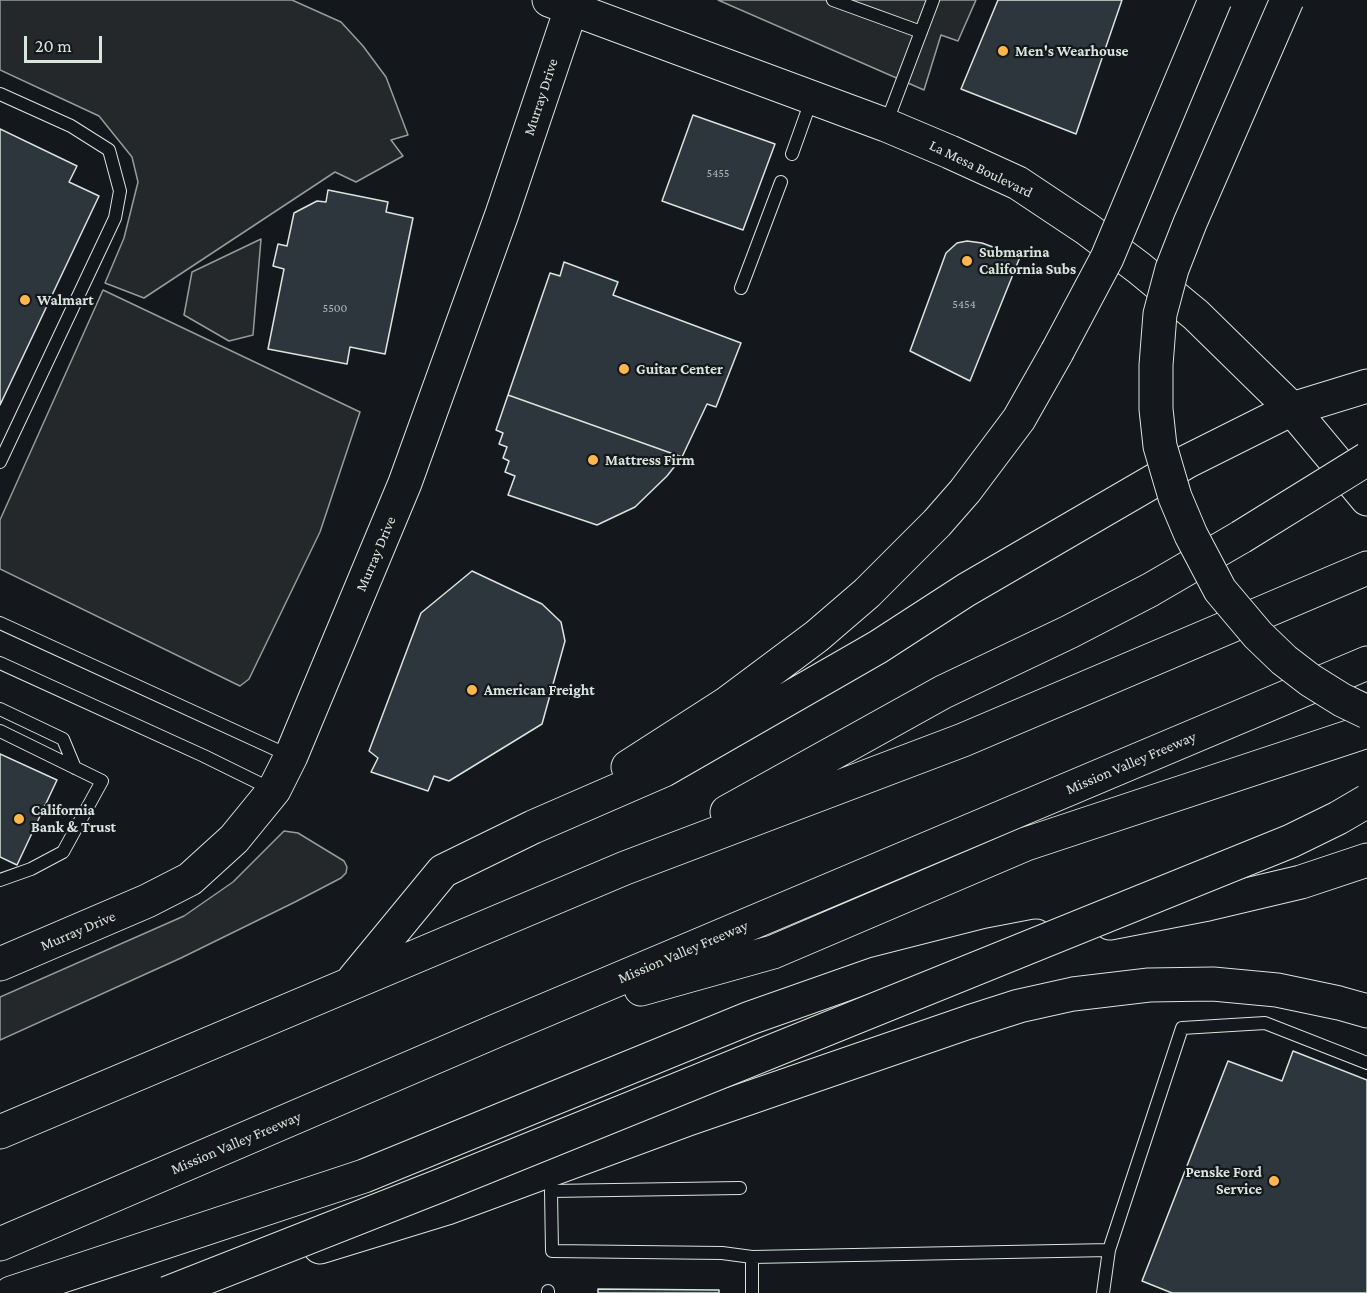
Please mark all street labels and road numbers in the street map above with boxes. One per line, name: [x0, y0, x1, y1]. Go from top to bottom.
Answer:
street label: Murray Drive: [520, 56, 562, 138]
street label: La Mesa Boulevard: [926, 136, 1036, 202]
street label: Murray Drive: [352, 514, 400, 594]
street label: Mission Valley Freeway: [1063, 727, 1199, 799]
street label: Murray Drive: [38, 907, 118, 955]
street label: Mission Valley Freeway: [615, 916, 751, 988]
street label: Mission Valley Freeway: [168, 1107, 304, 1179]

